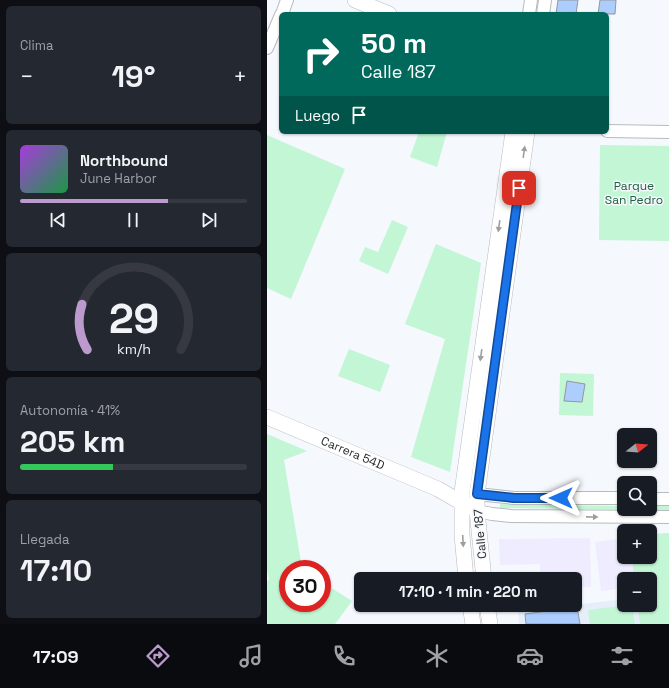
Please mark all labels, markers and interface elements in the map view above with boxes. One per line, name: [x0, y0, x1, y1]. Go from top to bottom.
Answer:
text: 50 m: [361, 25, 427, 61]
icon: right: [295, 28, 347, 80]
text: Clima: [20, 37, 53, 54]
text: 19°: [112, 57, 155, 96]
text: Calle 187: [361, 60, 436, 83]
text: −: [20, 62, 34, 90]
text: +: [233, 62, 247, 90]
icon: arrive: [348, 104, 370, 126]
text: Luego: [295, 106, 340, 125]
one-way arrow: [521, 146, 527, 158]
text: Northbound: [80, 151, 168, 170]
text: June Harbor: [80, 170, 157, 187]
pin: [502, 171, 536, 205]
icon: arrive: [508, 177, 530, 199]
park label: Parque San Pedro: [605, 178, 663, 208]
icon: previous: [47, 209, 69, 231]
icon: pause: [122, 209, 144, 231]
icon: next: [198, 209, 220, 231]
one-way arrow: [496, 220, 502, 232]
text: 29: [108, 292, 159, 345]
text: km/h: [116, 340, 151, 358]
one-way arrow: [478, 349, 484, 361]
text: Autonomía · 41%: [20, 402, 120, 419]
text: 205 km: [20, 422, 125, 461]
north arrow: [617, 428, 657, 468]
map controls: [617, 428, 657, 612]
street label: Carrera 54D: [318, 433, 387, 474]
button: search: [617, 476, 657, 516]
position arrow: [540, 477, 582, 519]
street label: Calle 187: [470, 508, 490, 560]
one-way arrow: [586, 514, 599, 520]
button: +: [617, 524, 657, 564]
text: Llegada: [20, 531, 69, 548]
one-way arrow: [459, 535, 466, 547]
text: 17:10: [20, 551, 92, 590]
speed limit sign: 30: [279, 560, 331, 612]
button: −: [617, 572, 657, 612]
text: 17:10 · 1 min · 220 m: [399, 582, 537, 601]
icon: directions: [144, 642, 172, 670]
icon: music: [237, 642, 265, 670]
icon: phone: [330, 642, 358, 670]
icon: climate: [423, 642, 451, 670]
icon: car: [516, 642, 544, 670]
icon: filters: [608, 642, 636, 670]
text: 17:09: [32, 645, 79, 668]

